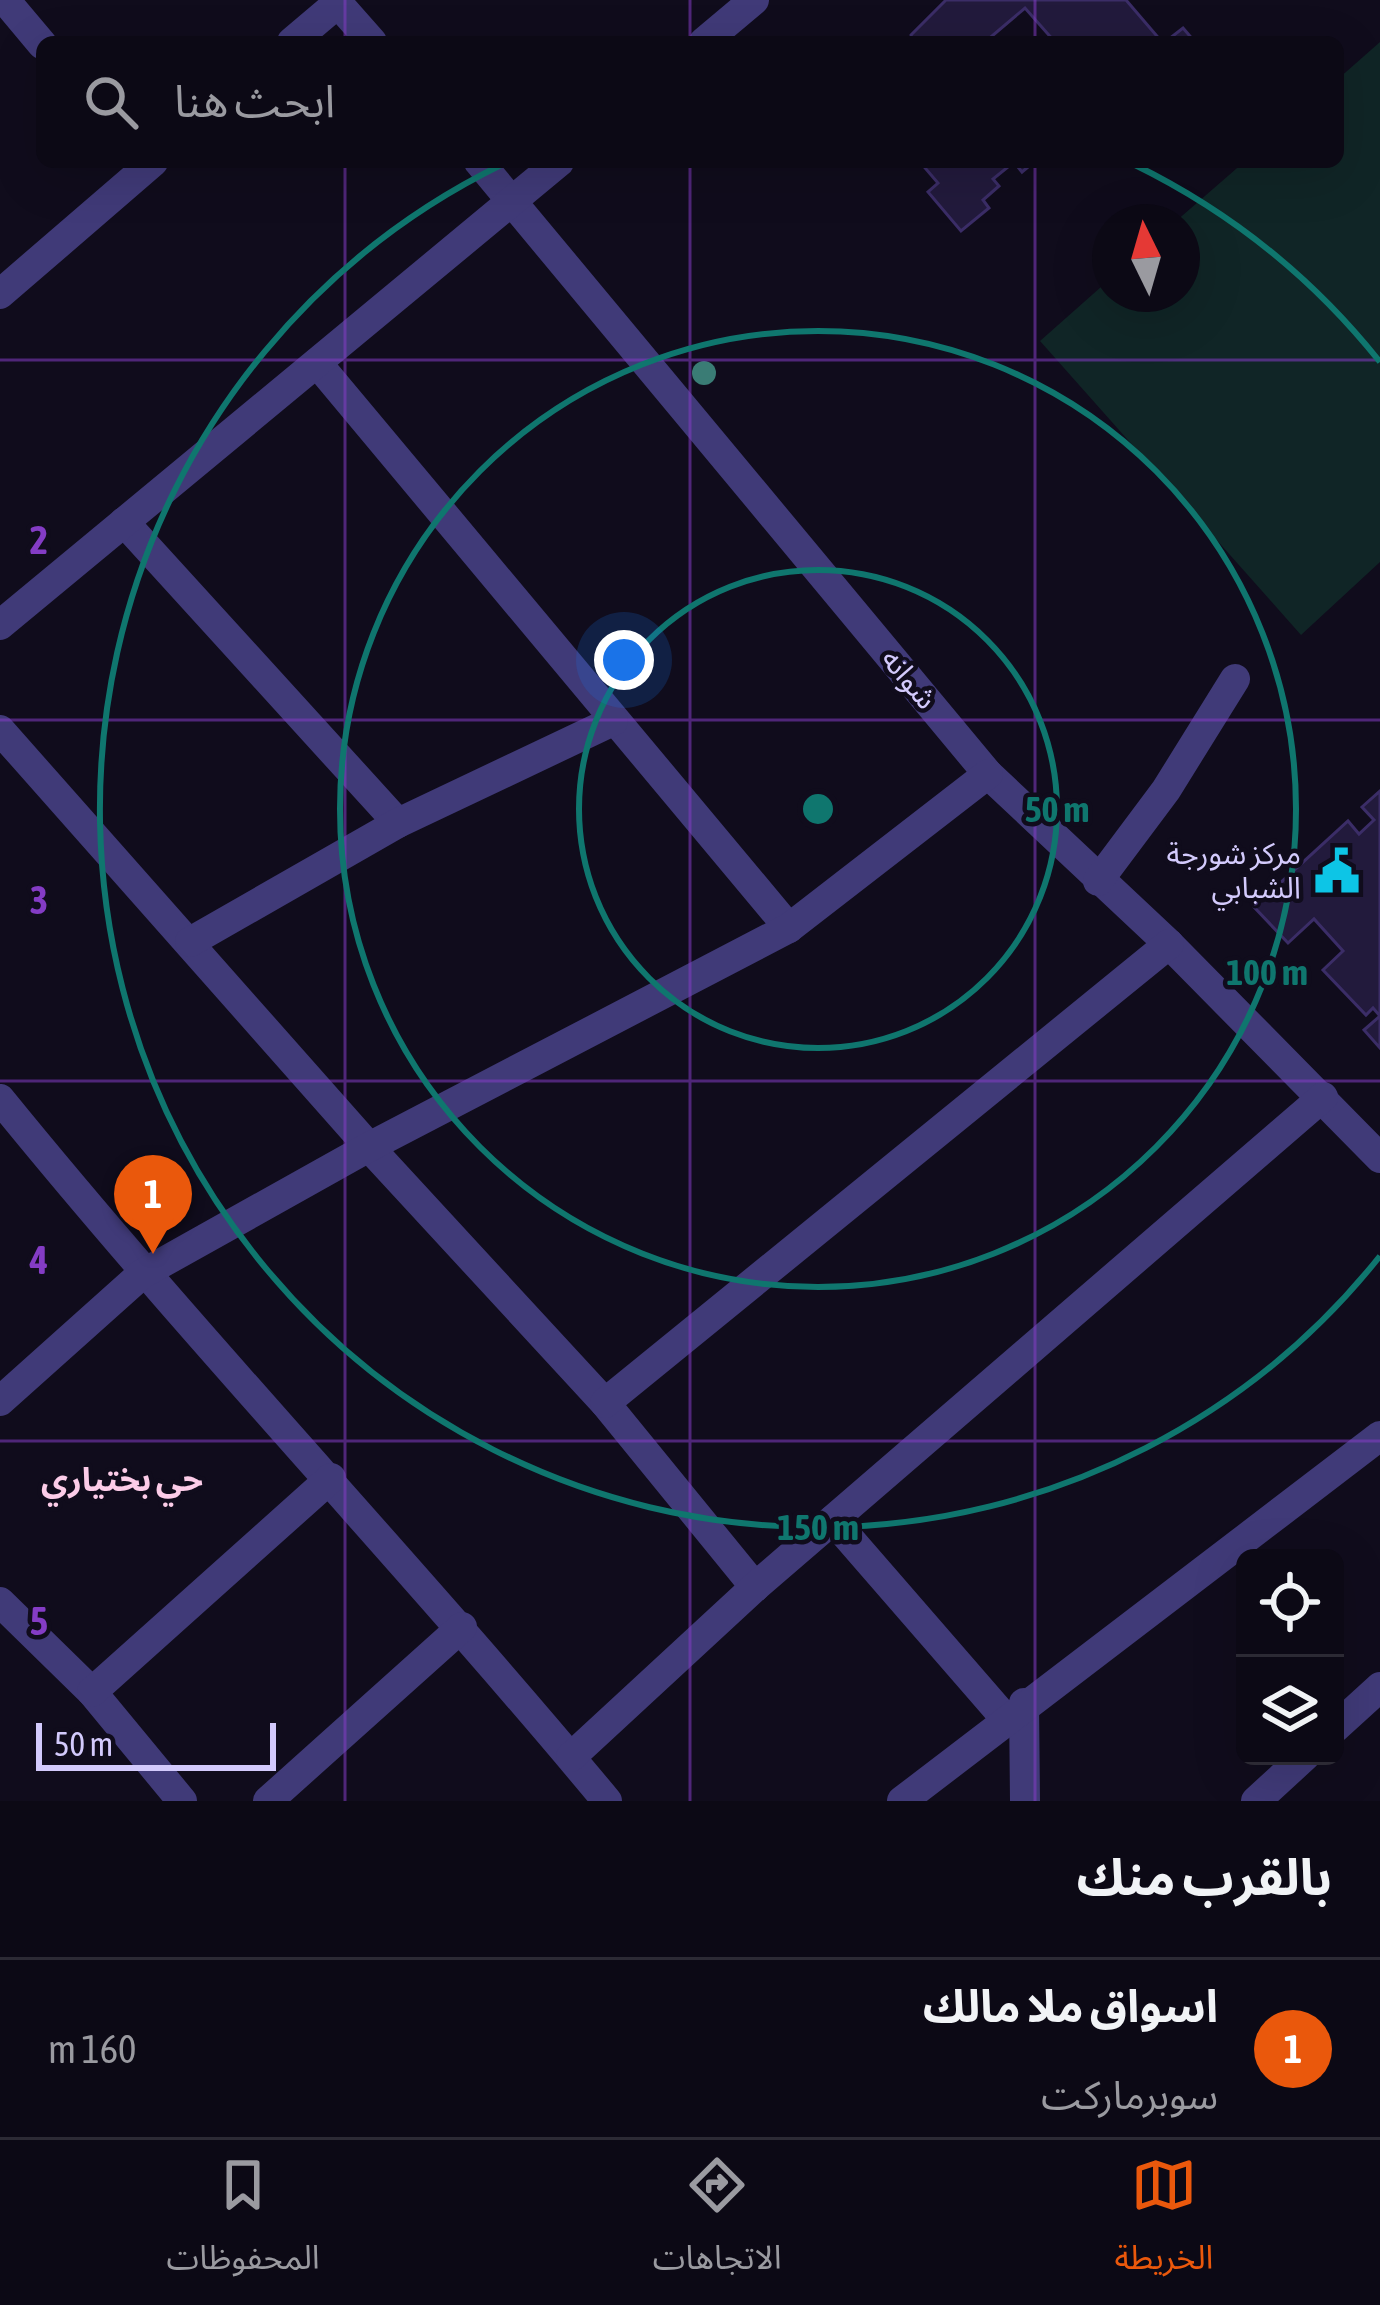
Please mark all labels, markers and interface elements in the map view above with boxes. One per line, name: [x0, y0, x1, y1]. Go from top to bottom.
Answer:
search box: [36, 36, 1344, 168]
icon: search: [78, 69, 144, 135]
text: ابحث هنا: [174, 75, 335, 127]
north arrow: [1092, 204, 1200, 312]
text: 2: [30, 518, 48, 562]
your location: [594, 630, 654, 690]
street label: شوانە: [874, 642, 944, 716]
centre of rings: [797, 788, 839, 830]
text: 50 m: [1025, 788, 1089, 830]
place label: مركز شورجة الشبابي: [1166, 836, 1301, 911]
public building icon: مركز شورجة الشبابي: [1312, 846, 1362, 896]
text: 3: [30, 878, 48, 922]
text: 100 m: [1226, 951, 1308, 993]
pin: 1: [114, 1155, 192, 1254]
text: 4: [29, 1238, 48, 1282]
district label: حي بختياري: [41, 1460, 203, 1507]
text: 150 m: [777, 1506, 859, 1548]
map controls: [1236, 1549, 1344, 1765]
button: locate: [1236, 1549, 1344, 1657]
text: 5: [30, 1599, 48, 1643]
button: layers: [1236, 1657, 1344, 1765]
scale bar: [36, 1717, 276, 1770]
text: 50 m: [54, 1725, 113, 1763]
text: بالقرب منك: [1076, 1847, 1332, 1906]
text: اسواق ملا مالك: [923, 1980, 1218, 2032]
text: 160 m: [48, 2027, 136, 2071]
text: 1: [1284, 2027, 1302, 2071]
text: سوبرماركت: [1041, 2073, 1218, 2117]
tab: المحفوظات: [167, 2152, 320, 2293]
tab: الاتجاهات: [653, 2152, 782, 2293]
tab: الخريطة: [1115, 2152, 1213, 2293]

